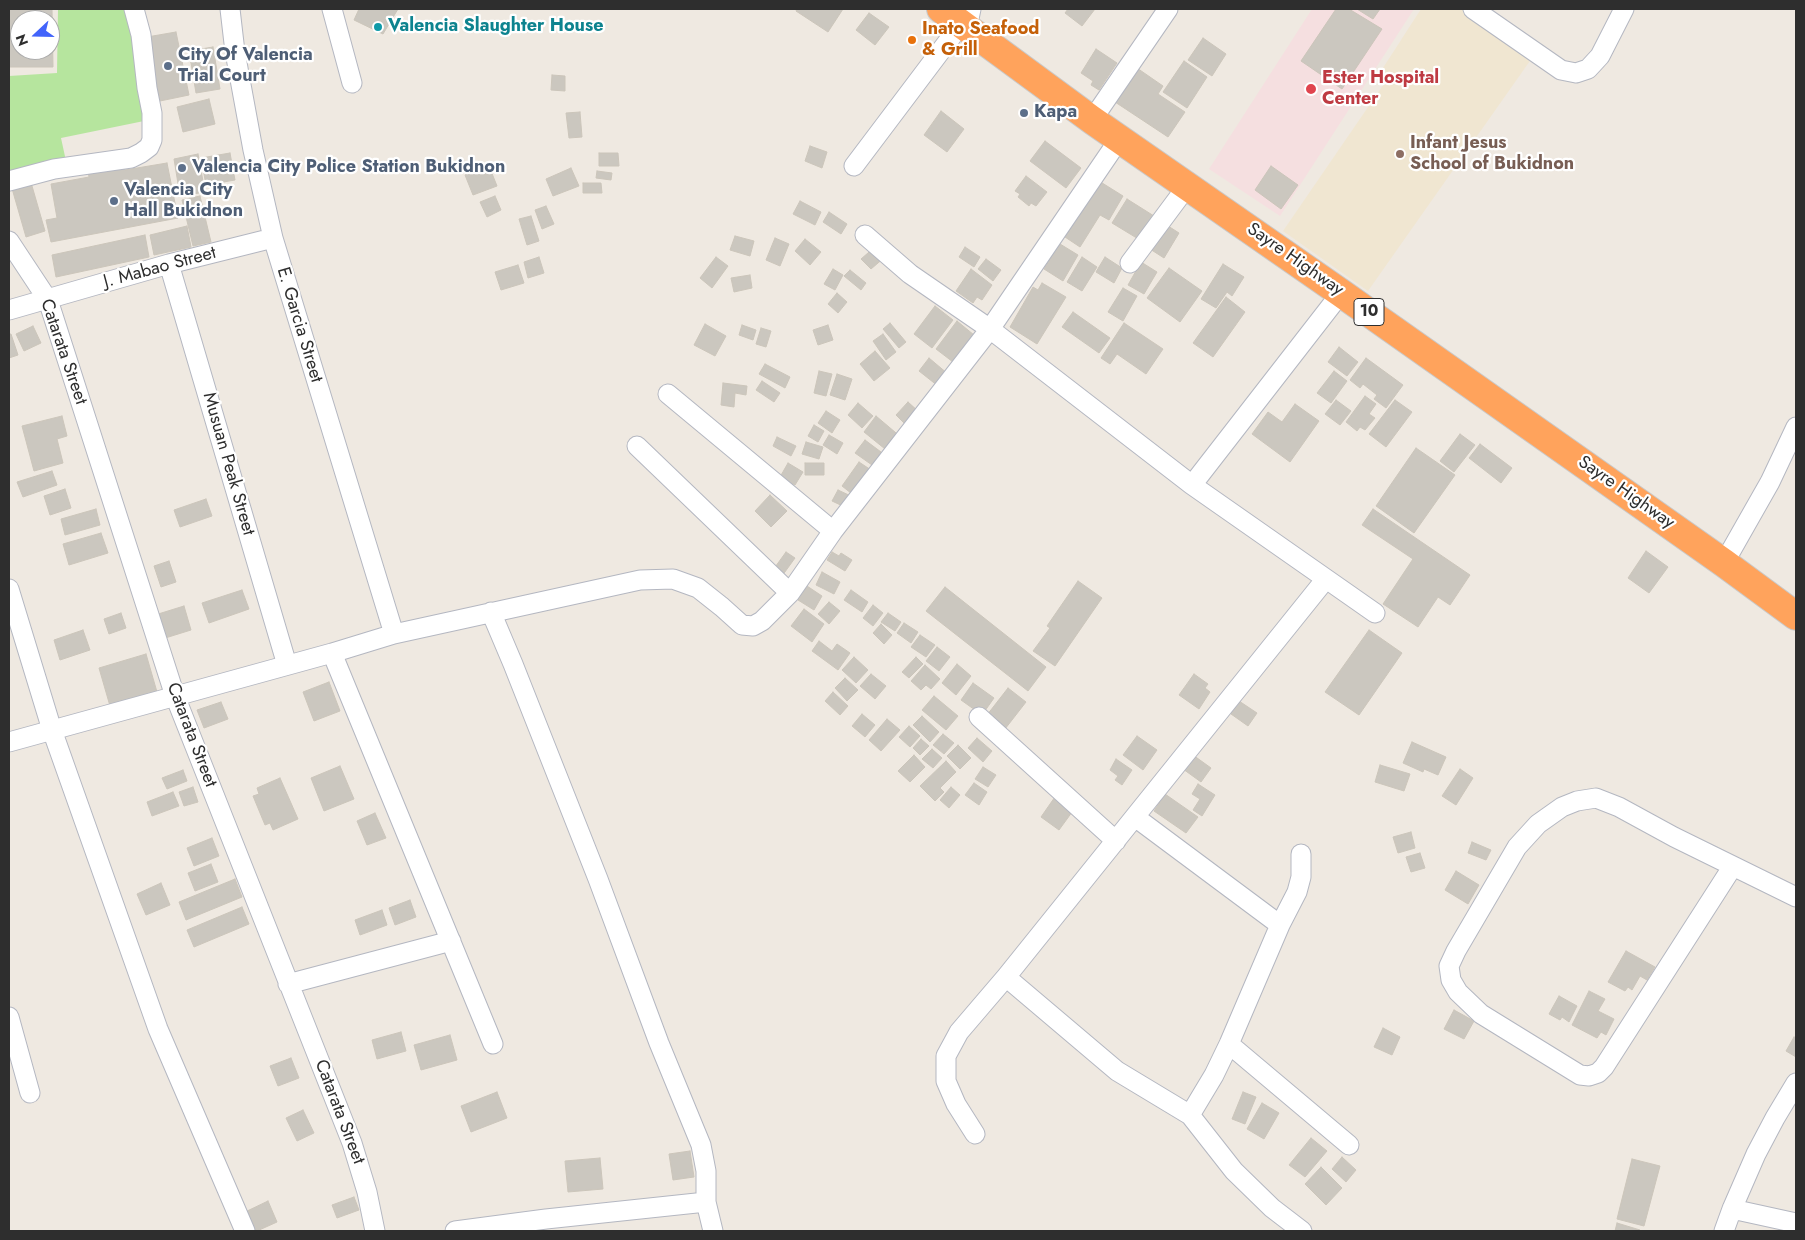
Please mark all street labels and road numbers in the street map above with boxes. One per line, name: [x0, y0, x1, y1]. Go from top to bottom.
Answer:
street label: Sayre Highway: [1243, 219, 1347, 301]
street label: J. Mabao Street: [101, 243, 219, 293]
street label: E. Garcia Street: [271, 265, 327, 385]
street label: Catarata Street: [35, 296, 91, 408]
road number: 10: [1354, 298, 1384, 326]
street label: Musuan Peak Street: [197, 390, 259, 538]
street label: Sayre Highway: [1574, 452, 1678, 534]
street label: Catarata Street: [161, 680, 221, 790]
street label: Catarata Street: [309, 1057, 369, 1167]

